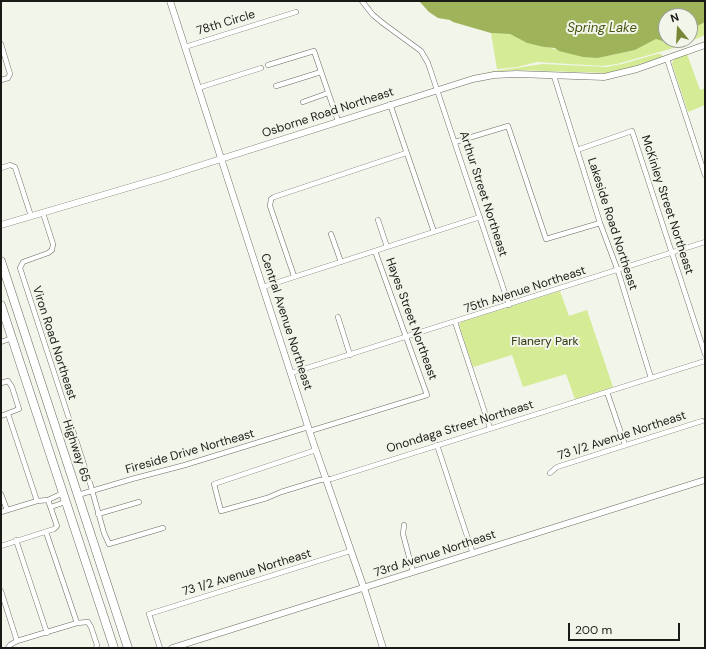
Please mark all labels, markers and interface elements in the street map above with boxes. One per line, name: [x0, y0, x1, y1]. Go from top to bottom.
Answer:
street label: 78th Circle: [195, 7, 257, 39]
north arrow: [658, 8, 698, 48]
text: N: [669, 10, 681, 25]
water label: Spring Lake: [567, 21, 637, 37]
street label: Osborne Road Northeast: [260, 85, 396, 141]
street label: Arthur Street Northeast: [456, 129, 510, 259]
street label: McKinley Street Northeast: [638, 134, 696, 276]
street label: Lakeside Road Northeast: [584, 156, 640, 292]
street label: Central Avenue Northeast: [257, 252, 315, 392]
street label: Hayes Street Northeast: [382, 256, 440, 382]
street label: 75th Avenue Northeast: [462, 263, 588, 317]
street label: Viron Road Northeast: [29, 284, 79, 402]
park label: Flanery Park: [511, 335, 579, 349]
street label: Onondaga Street Northeast: [385, 398, 535, 456]
street label: 73 1/2 Avenue Northeast: [556, 408, 688, 464]
street label: Highway 65: [59, 418, 93, 484]
street label: Fireside Drive Northeast: [124, 427, 256, 477]
street label: 73rd Avenue Northeast: [372, 527, 498, 581]
street label: 73 1/2 Avenue Northeast: [181, 547, 313, 599]
scale bar: [570, 615, 682, 641]
text: 200 m: [575, 622, 612, 638]

